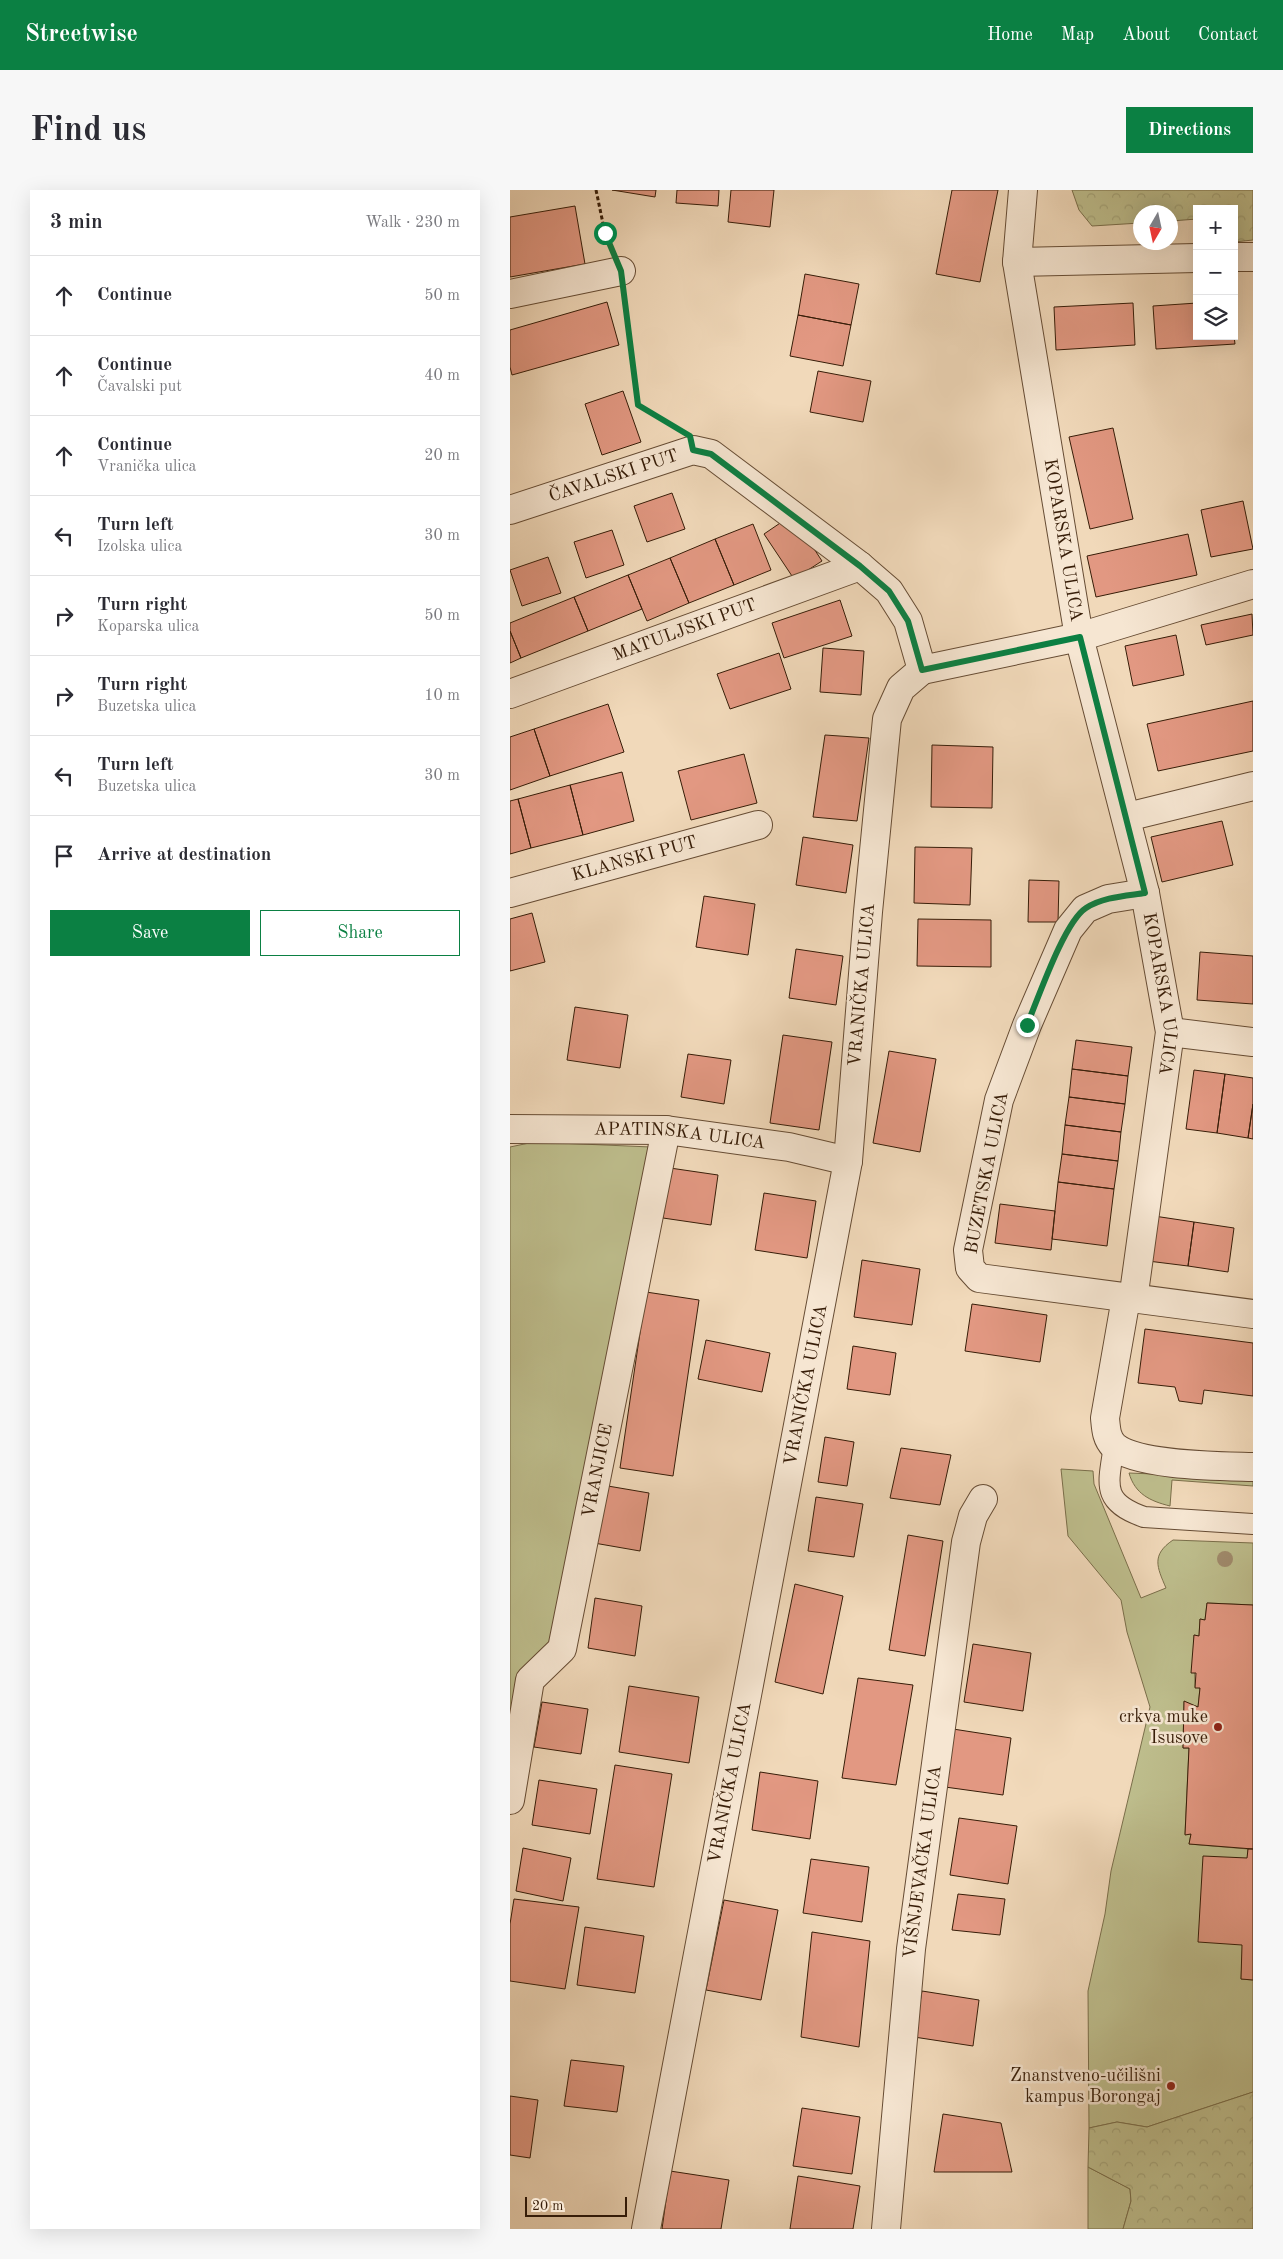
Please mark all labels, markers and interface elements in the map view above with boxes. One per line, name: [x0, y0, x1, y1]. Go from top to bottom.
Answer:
text: Streetwise: [25, 23, 138, 47]
text: Home: [987, 26, 1033, 44]
text: Map: [1061, 26, 1094, 44]
text: About: [1122, 26, 1170, 44]
text: Contact: [1198, 26, 1258, 44]
button: Directions: [1126, 107, 1253, 153]
text: Find us: [30, 113, 146, 148]
north arrow: [1133, 205, 1178, 250]
map controls: [1193, 205, 1238, 340]
button: +: [1193, 205, 1238, 250]
text: 3 min: [50, 212, 103, 233]
text: Walk · 230 m: [365, 215, 460, 231]
route start: [594, 222, 617, 245]
button: −: [1193, 250, 1238, 295]
icon: ahead: [50, 282, 78, 310]
text: Continue: [97, 286, 172, 305]
text: 50 m: [424, 288, 460, 304]
button: layers: [1193, 295, 1238, 340]
text: Continue: [97, 356, 172, 375]
icon: ahead: [50, 362, 78, 390]
text: 40 m: [424, 368, 460, 384]
text: Čavalski put: [97, 379, 182, 395]
text: Continue: [97, 436, 172, 455]
icon: ahead: [50, 442, 78, 470]
street label: ČAVALSKI PUT: [545, 446, 680, 506]
text: 20 m: [424, 448, 460, 464]
street label: KOPARSKA ULICA: [1041, 457, 1085, 623]
text: Vranička ulica: [97, 459, 197, 475]
text: Turn left: [97, 516, 174, 535]
icon: left: [50, 522, 78, 550]
text: 30 m: [424, 528, 460, 544]
text: Izolska ulica: [97, 539, 182, 555]
text: Turn right: [97, 596, 187, 615]
street label: MATULJSKI PUT: [610, 596, 759, 665]
icon: right: [50, 602, 78, 630]
text: 50 m: [424, 608, 460, 624]
text: Koparska ulica: [97, 619, 200, 635]
text: Turn right: [97, 676, 187, 695]
icon: right: [50, 682, 78, 710]
text: 10 m: [424, 688, 460, 704]
text: Buzetska ulica: [97, 699, 196, 715]
text: Turn left: [97, 756, 174, 775]
icon: left: [50, 762, 78, 790]
text: 30 m: [424, 768, 460, 784]
text: Buzetska ulica: [97, 779, 196, 795]
street label: KLANSKI PUT: [570, 833, 699, 885]
icon: arrive: [50, 842, 78, 870]
text: Arrive at destination: [97, 846, 271, 865]
street label: VRANIČKA ULICA: [841, 902, 878, 1067]
button: Save: [50, 910, 250, 956]
button: Share: [260, 910, 460, 956]
street label: KOPARSKA ULICA: [1140, 911, 1179, 1077]
route end: [1016, 1014, 1039, 1037]
street label: BUZETSKA ULICA: [962, 1090, 1012, 1256]
street label: APATINSKA ULICA: [594, 1121, 767, 1153]
street label: VRANIČKA ULICA: [777, 1302, 831, 1467]
street label: VRANJICE: [579, 1422, 616, 1519]
street label: VRANIČKA ULICA: [701, 1700, 755, 1865]
place label: crkva muke Isusove: [1119, 1708, 1208, 1747]
marker: crkva muke Isusove: [1212, 1721, 1224, 1733]
street label: VIŠNJEVAČKA ULICA: [899, 1764, 945, 1959]
place label: Znanstveno-učilišni kampus Borongaj: [1010, 2067, 1161, 2106]
marker: Znanstveno-učilišni kampus Borongaj: [1165, 2080, 1177, 2092]
scale bar: [525, 2194, 628, 2217]
text: 20 m: [532, 2199, 563, 2213]

